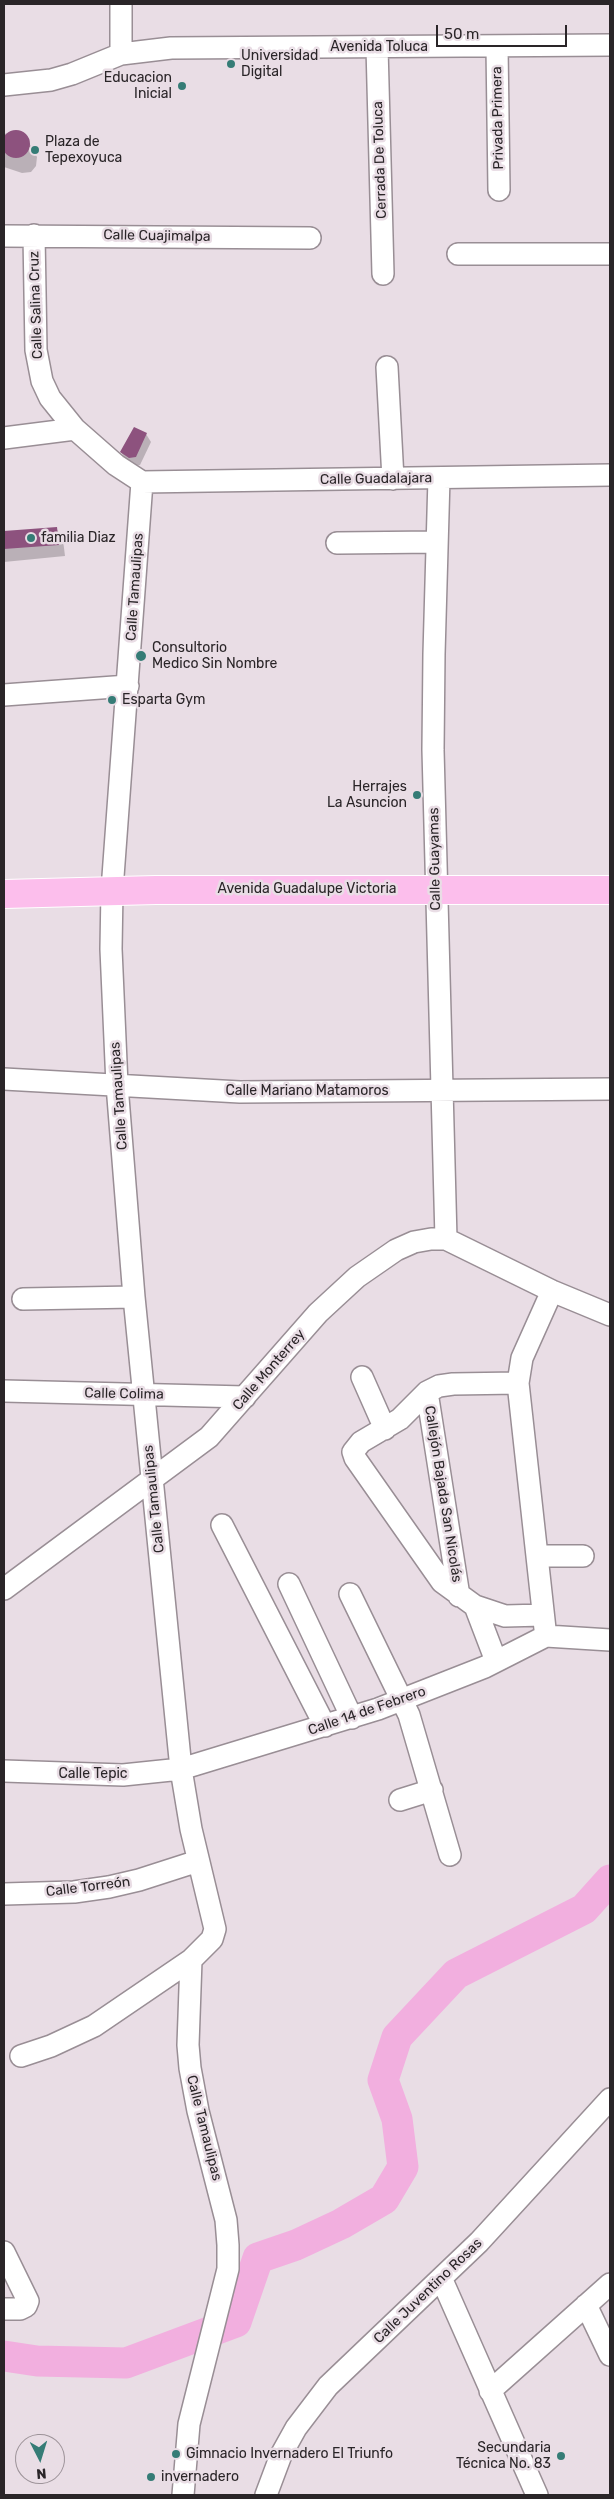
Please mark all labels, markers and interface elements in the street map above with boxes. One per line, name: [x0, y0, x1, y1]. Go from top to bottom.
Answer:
scale bar: [439, 15, 570, 47]
text: 50 m: [444, 25, 479, 43]
street label: Avenida Toluca: [330, 39, 428, 55]
place label: Universidad Digital: [241, 48, 318, 80]
marker: Universidad Digital: [225, 58, 237, 70]
street label: Privada Primera: [489, 66, 507, 170]
place label: Educacion Inicial: [104, 70, 172, 102]
marker: Educacion Inicial: [176, 80, 188, 92]
street label: Cerrada De Toluca: [370, 101, 390, 219]
place label: Plaza de Tepexoyuca: [45, 134, 122, 166]
marker: Plaza de Tepexoyuca: [29, 144, 41, 156]
street label: Calle Cuajimalpa: [103, 227, 211, 245]
street label: Calle Salina Cruz: [26, 251, 46, 359]
street label: Calle Guadalajara: [320, 470, 432, 488]
place label: familia Diaz: [41, 530, 116, 546]
marker: familia Diaz: [25, 532, 37, 544]
street label: Calle Tamaulipas: [123, 532, 147, 642]
place label: Consultorio Medico Sin Nombre: [152, 640, 277, 672]
marker: Consultorio Medico Sin Nombre: [134, 649, 148, 663]
place label: Esparta Gym: [122, 692, 205, 708]
marker: Esparta Gym: [106, 694, 118, 706]
place label: Herrajes La Asuncion: [327, 779, 407, 812]
marker: Herrajes La Asuncion: [411, 789, 423, 801]
street label: Calle Guayamas: [426, 807, 444, 911]
street label: Avenida Guadalupe Victoria: [217, 881, 397, 897]
street label: Calle Tamaulipas: [107, 1041, 131, 1151]
street label: Calle Mariano Matamoros: [225, 1083, 389, 1099]
street label: Calle Monterrey: [229, 1326, 309, 1414]
street label: Calle Colima: [84, 1385, 164, 1403]
street label: Callejón Bajada San Nicolás: [421, 1404, 465, 1584]
street label: Calle Tamaulipas: [140, 1444, 168, 1554]
street label: Calle 14 de Febrero: [306, 1683, 428, 1739]
street label: Calle Tepic: [58, 1766, 128, 1782]
street label: Calle Torreón: [45, 1873, 131, 1901]
street label: Calle Tamaulipas: [183, 2073, 225, 2183]
street label: Calle Juventino Rosas: [370, 2235, 486, 2347]
north arrow: [15, 2434, 65, 2484]
place label: Secundaria Técnica No. 83: [456, 2440, 551, 2472]
place label: Gimnacio Invernadero El Triunfo: [186, 2446, 393, 2462]
marker: Gimnacio Invernadero El Triunfo: [170, 2448, 182, 2460]
marker: Secundaria Técnica No. 83: [555, 2450, 567, 2462]
text: N: [36, 2465, 47, 2482]
place label: invernadero: [161, 2469, 239, 2485]
marker: invernadero: [145, 2471, 157, 2483]

